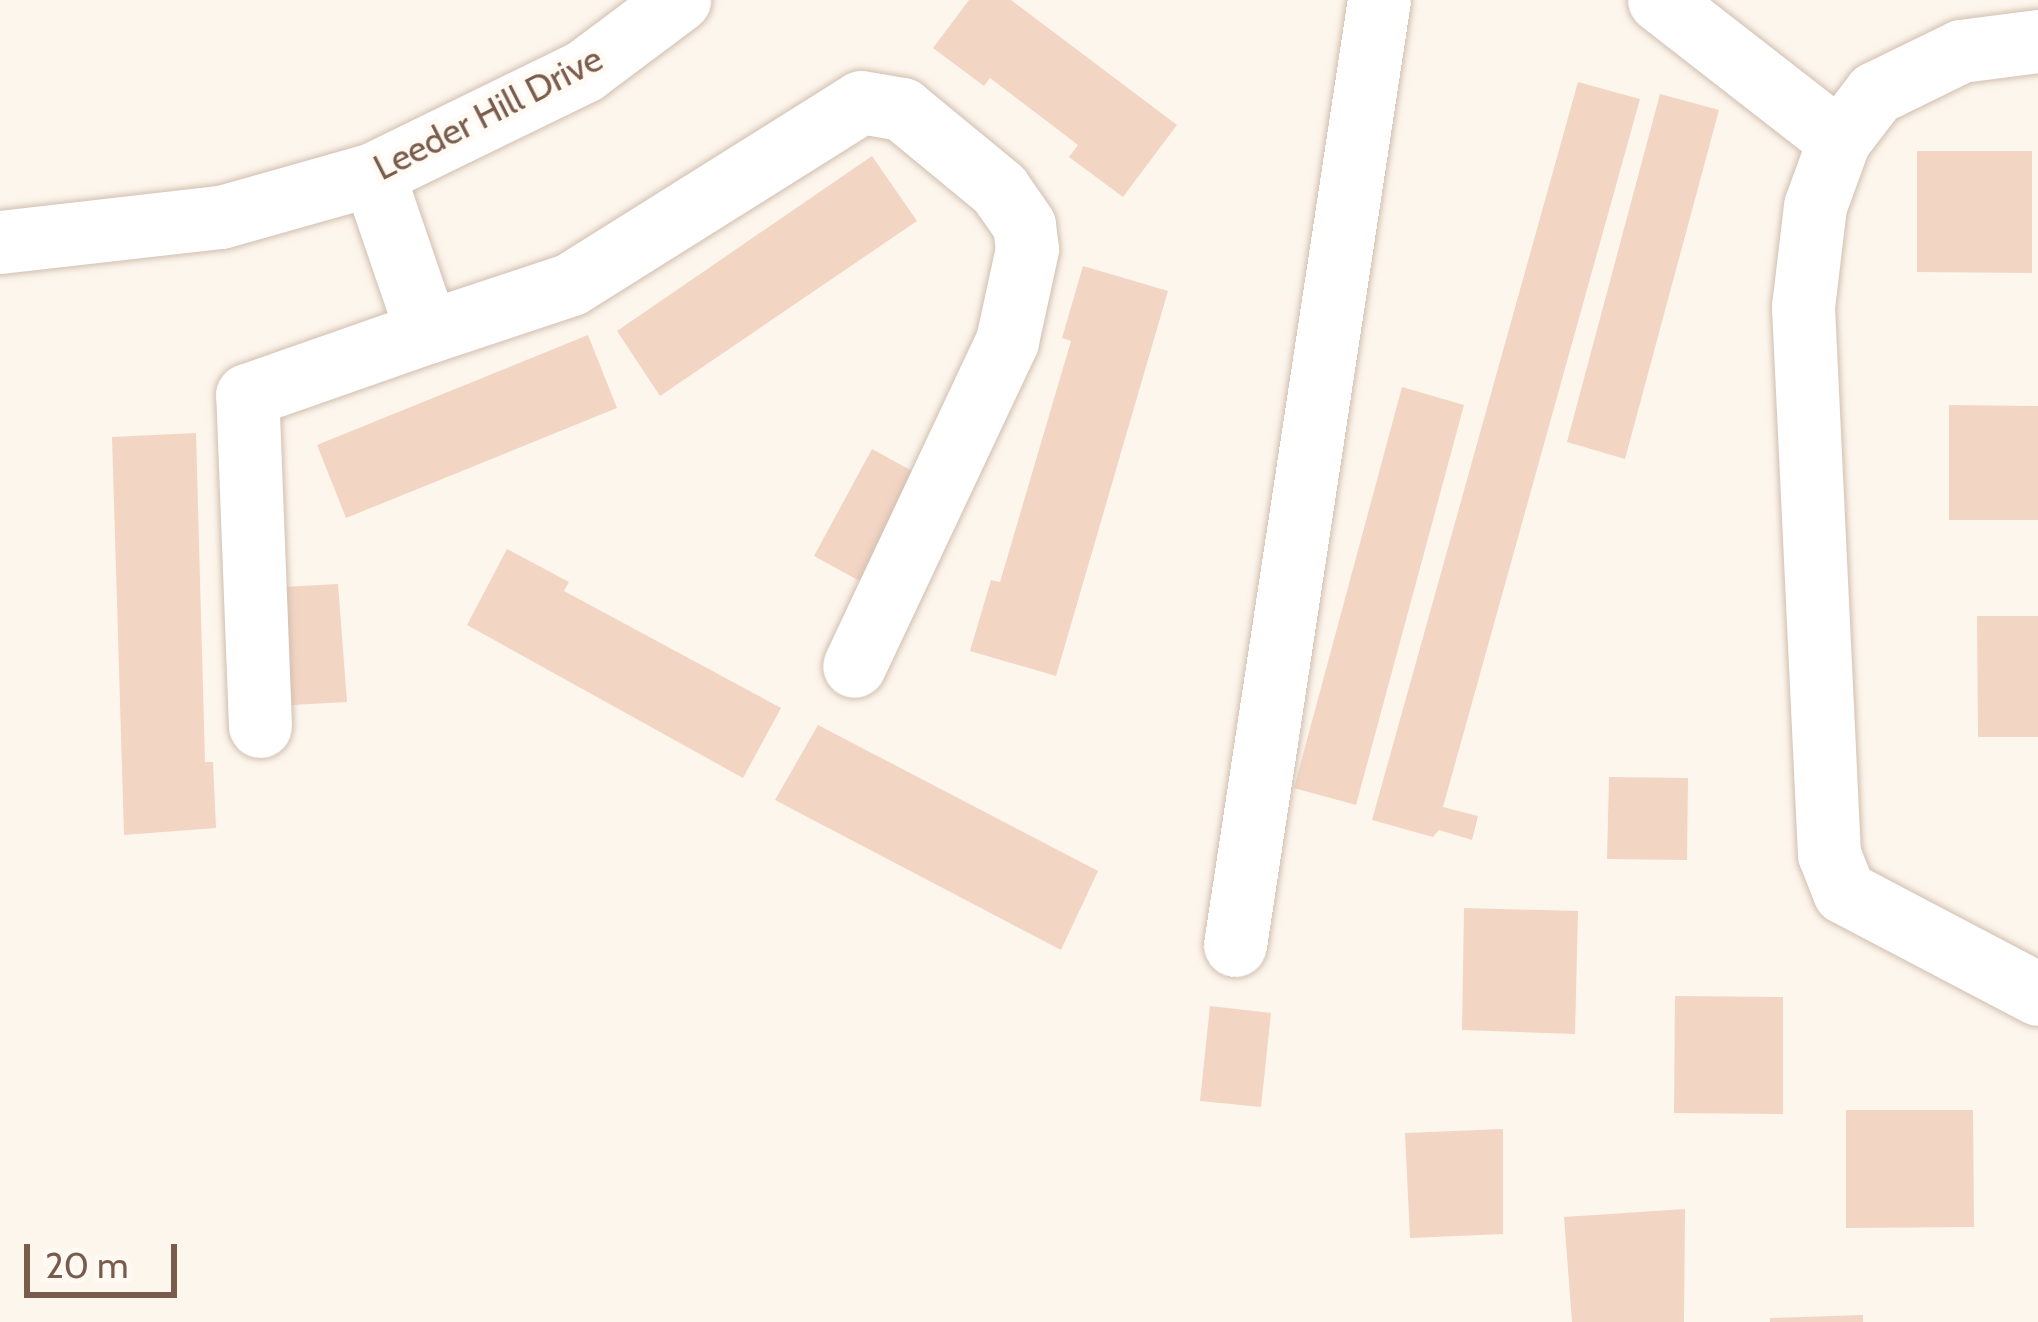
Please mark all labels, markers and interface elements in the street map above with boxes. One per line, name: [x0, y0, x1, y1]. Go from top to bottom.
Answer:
street label: Leeder Hill Drive: [366, 37, 610, 189]
scale bar: [30, 1220, 183, 1294]
text: 20 m: [45, 1243, 129, 1287]

